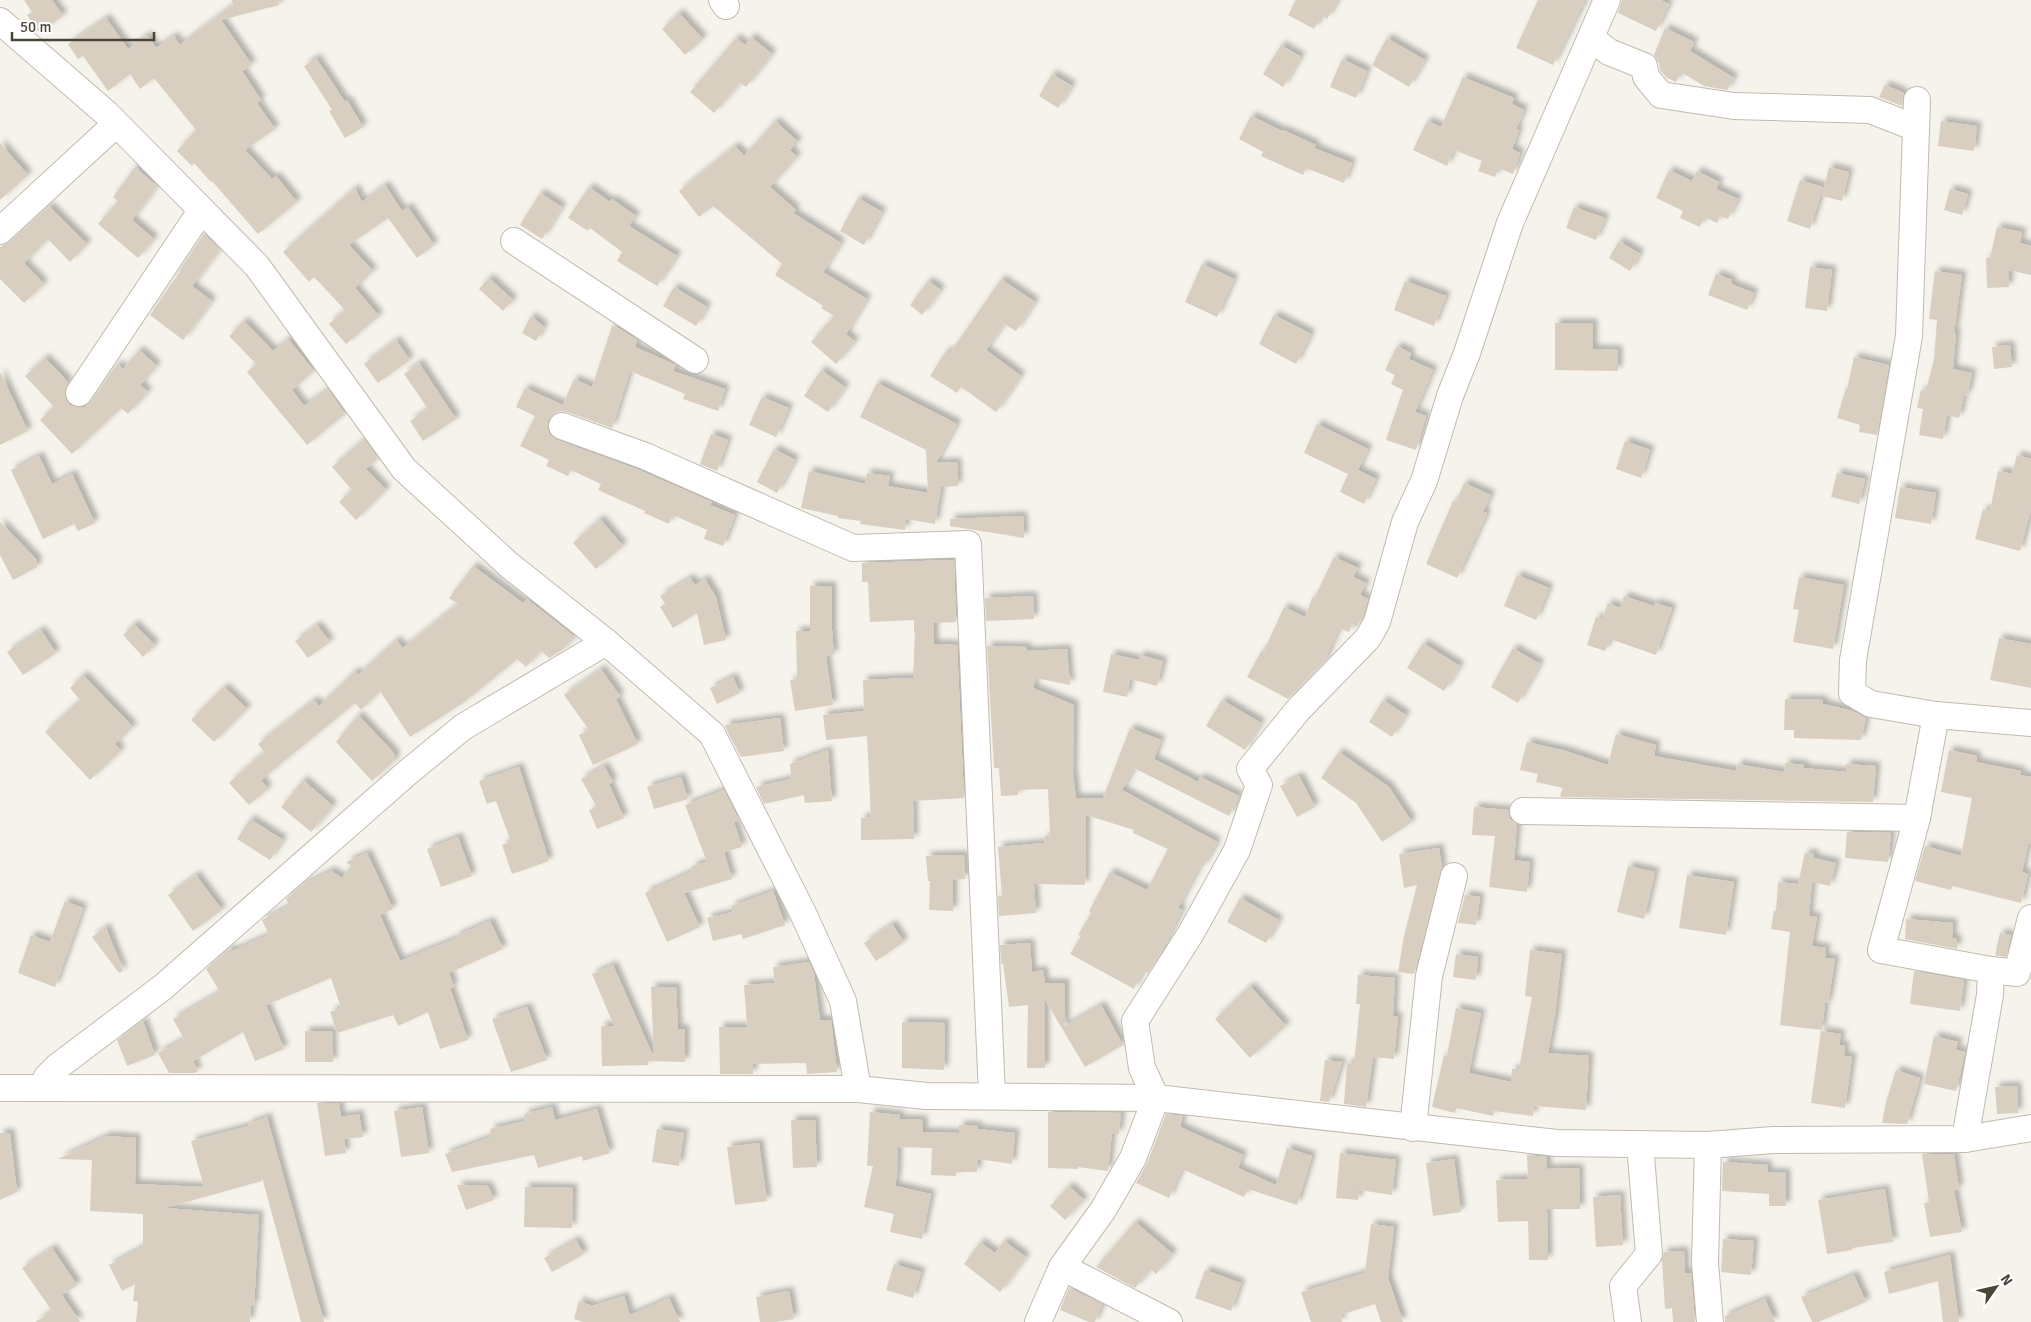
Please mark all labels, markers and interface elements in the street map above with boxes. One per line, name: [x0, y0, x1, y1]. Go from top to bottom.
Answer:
scale bar: [12, 10, 155, 42]
text: 50 m: [20, 18, 51, 36]
north arrow: [1971, 1262, 2021, 1312]
text: N: [1997, 1271, 2016, 1289]

